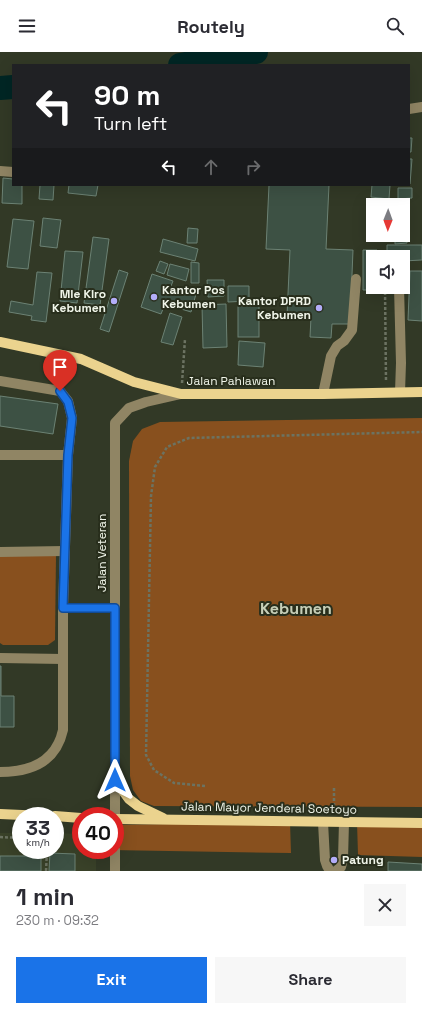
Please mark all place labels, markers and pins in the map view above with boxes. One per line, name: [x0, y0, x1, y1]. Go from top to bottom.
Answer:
place label: Kantor Pos Kebumen: [162, 282, 225, 312]
place label: Mie Kiro Kebumen: [52, 286, 106, 316]
marker: Kantor Pos Kebumen: [149, 292, 159, 302]
place label: Kantor DPRD Kebumen: [238, 293, 311, 323]
marker: Mie Kiro Kebumen: [109, 296, 119, 306]
marker: Kantor DPRD Kebumen: [314, 303, 324, 313]
pin: [43, 350, 77, 391]
place label: Patung: [342, 852, 384, 868]
marker: Patung: [329, 855, 339, 865]

